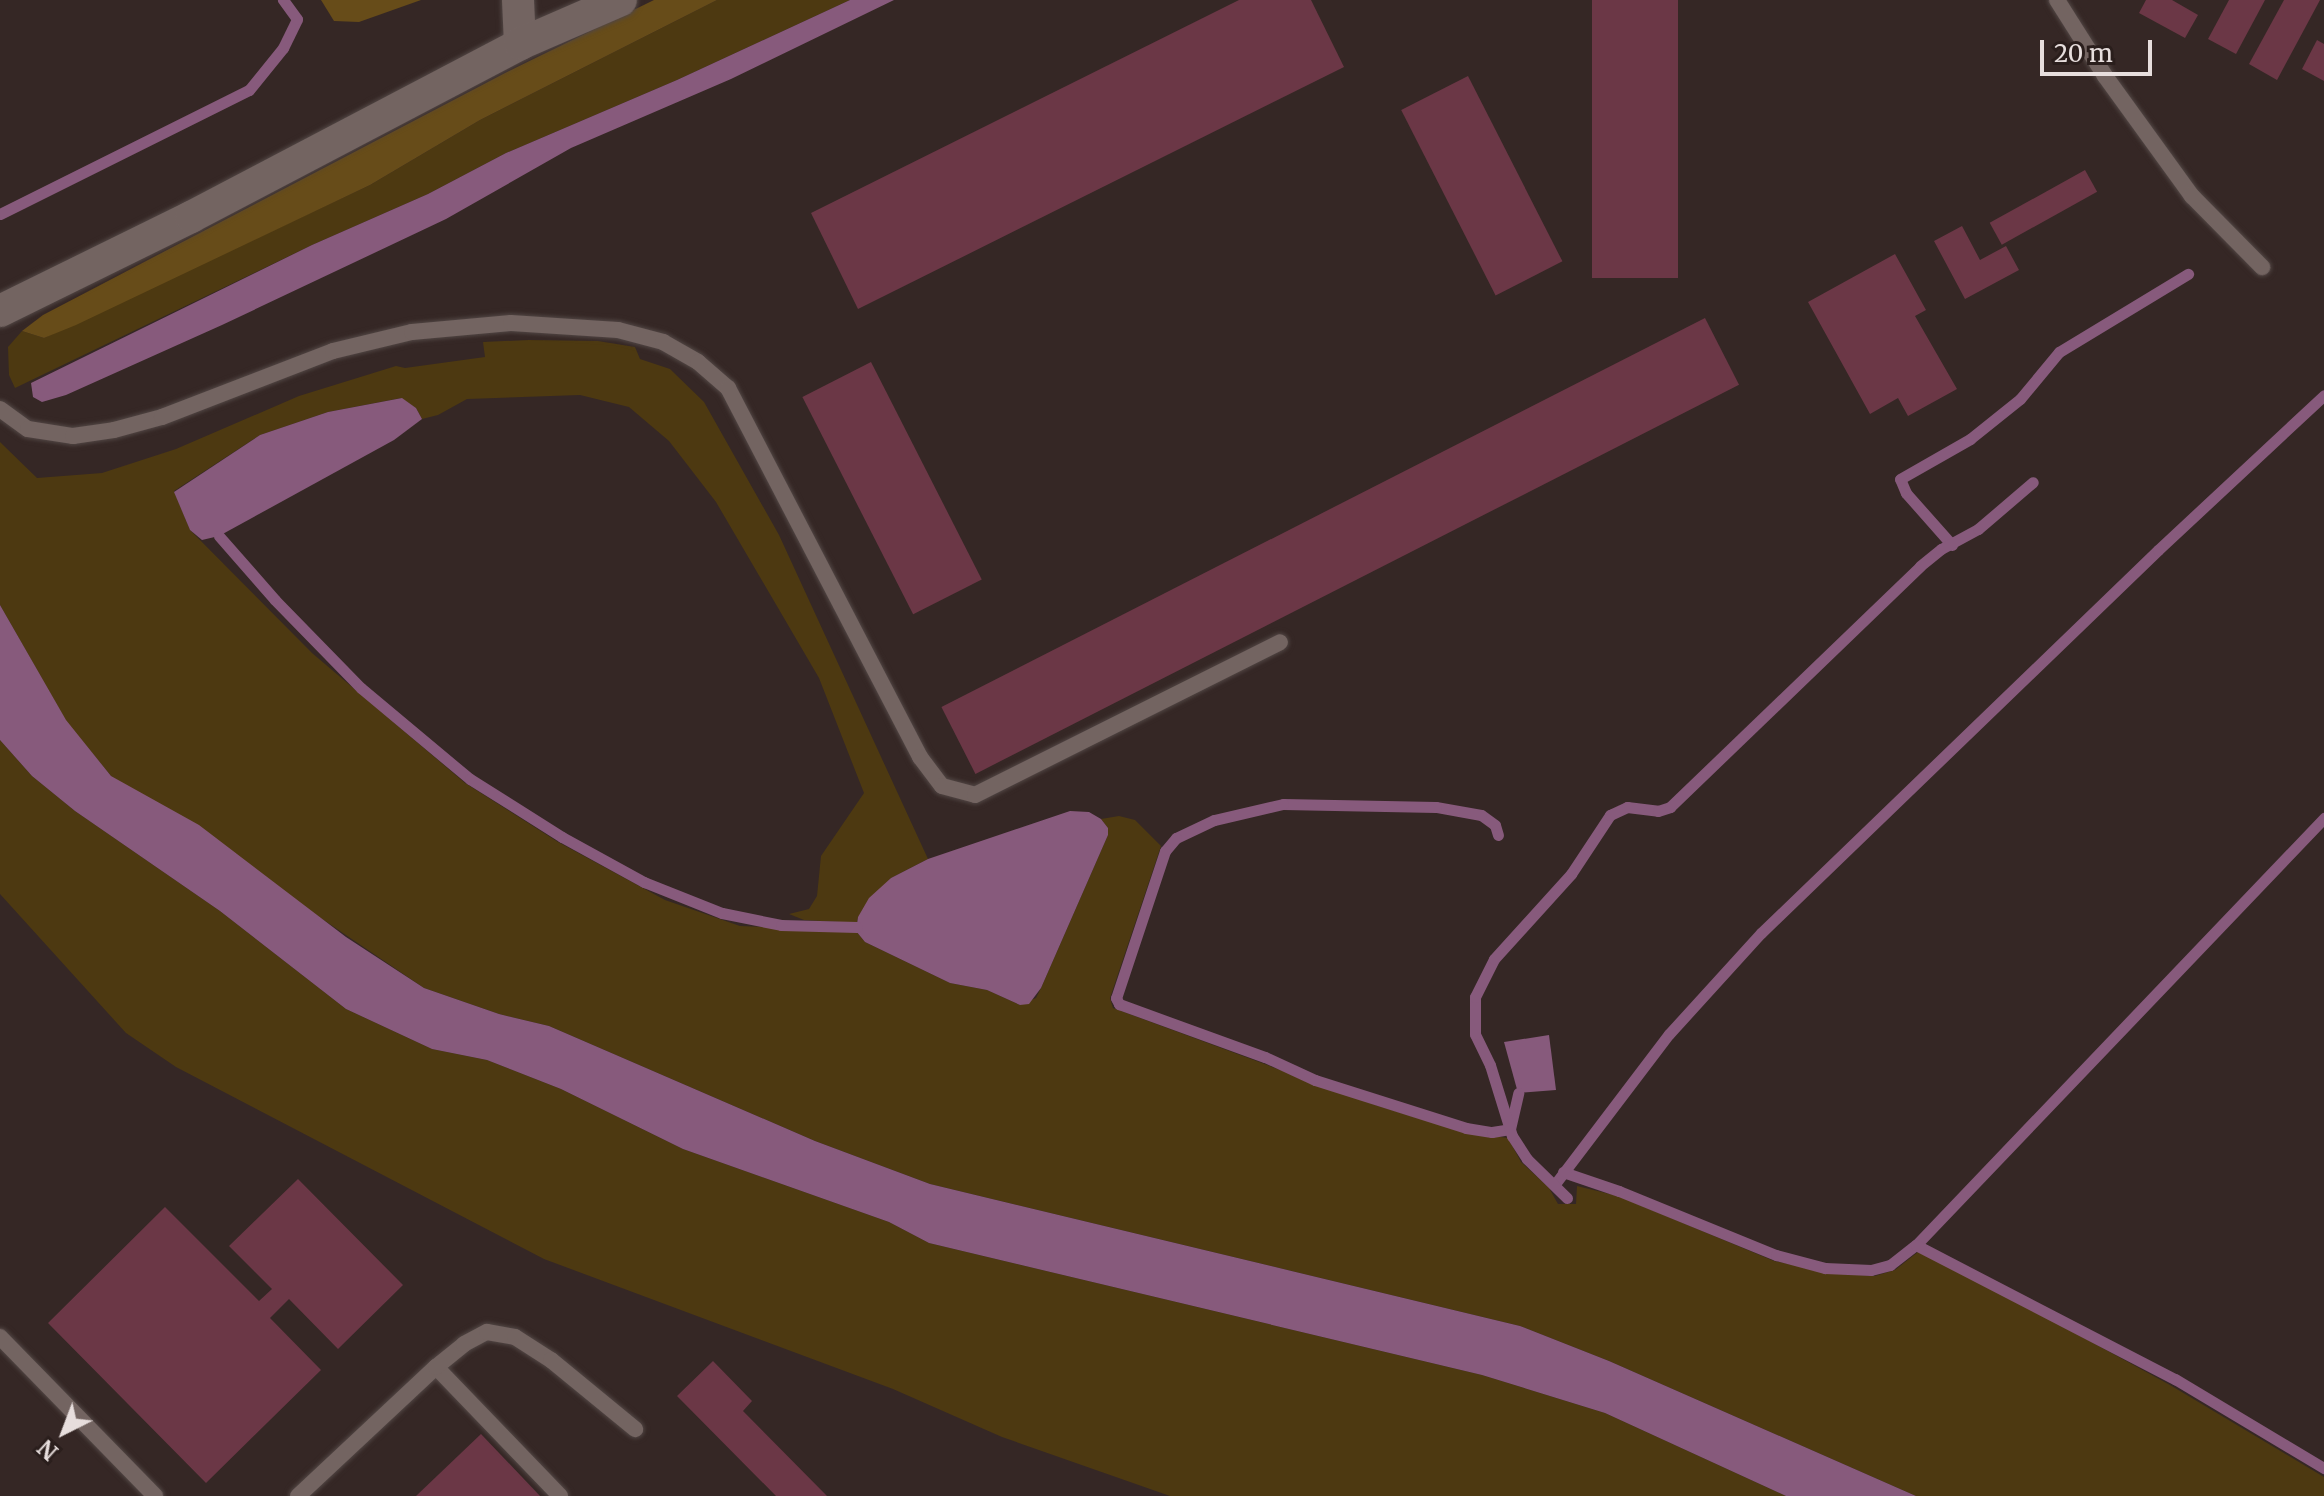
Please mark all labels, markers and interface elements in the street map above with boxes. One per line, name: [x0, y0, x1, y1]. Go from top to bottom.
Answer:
scale bar: [2044, 24, 2156, 74]
text: 20 m: [2054, 38, 2113, 69]
north arrow: [24, 1392, 104, 1472]
text: N: [32, 1434, 64, 1466]

